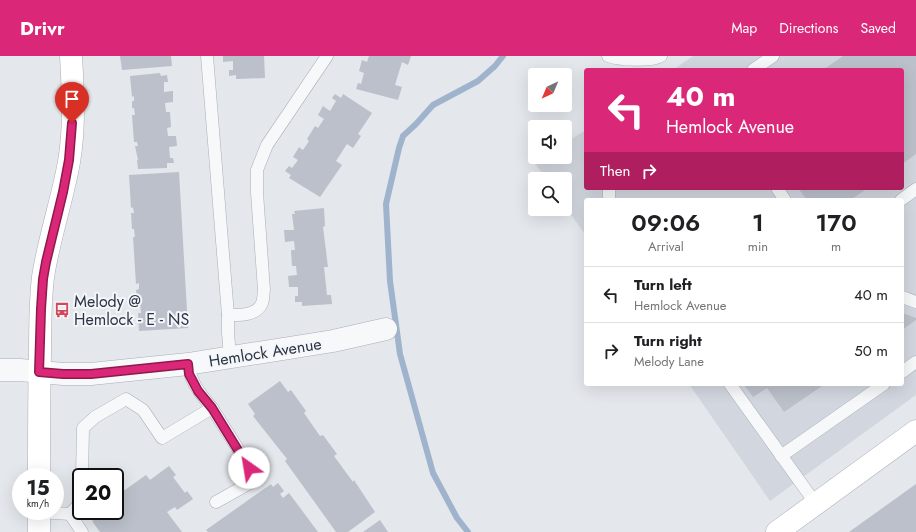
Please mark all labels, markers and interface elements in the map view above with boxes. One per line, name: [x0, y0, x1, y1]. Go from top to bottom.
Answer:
text: Drivr: [20, 15, 65, 42]
text: Map: [731, 18, 757, 38]
text: Directions: [779, 18, 839, 38]
text: Saved: [861, 18, 896, 38]
north arrow: [528, 68, 572, 112]
map controls: [528, 68, 572, 216]
text: 40 m: [666, 76, 735, 117]
pin: [55, 82, 89, 123]
icon: left: [600, 84, 652, 136]
icon: arrive: [61, 88, 83, 110]
text: Hemlock Avenue: [666, 114, 794, 140]
button: sound: [528, 120, 572, 164]
text: Then: [600, 160, 630, 182]
icon: right: [638, 160, 660, 182]
button: search: [528, 172, 572, 216]
text: 09:06: [631, 205, 700, 240]
text: 1: [752, 205, 764, 240]
text: 170: [816, 205, 857, 240]
text: Arrival: [648, 237, 684, 256]
text: min: [748, 237, 768, 256]
text: m: [831, 237, 841, 256]
text: Turn left: [634, 274, 692, 296]
icon: left: [600, 284, 622, 306]
text: 40 m: [854, 284, 888, 306]
place label: Melody @ Hemlock - E - NS: [74, 290, 189, 331]
text: Hemlock Avenue: [634, 296, 727, 315]
bus stop icon: Melody @ Hemlock - E - NS: [53, 301, 71, 319]
text: Turn right: [634, 330, 702, 352]
street label: Hemlock Avenue: [207, 332, 323, 373]
icon: right: [600, 340, 622, 362]
text: 50 m: [854, 340, 888, 362]
text: Melody Lane: [634, 352, 704, 371]
position arrow: [228, 447, 270, 489]
speed limit sign: 20: [72, 468, 124, 520]
text: 15: [26, 474, 50, 503]
text: km/h: [27, 496, 49, 511]

